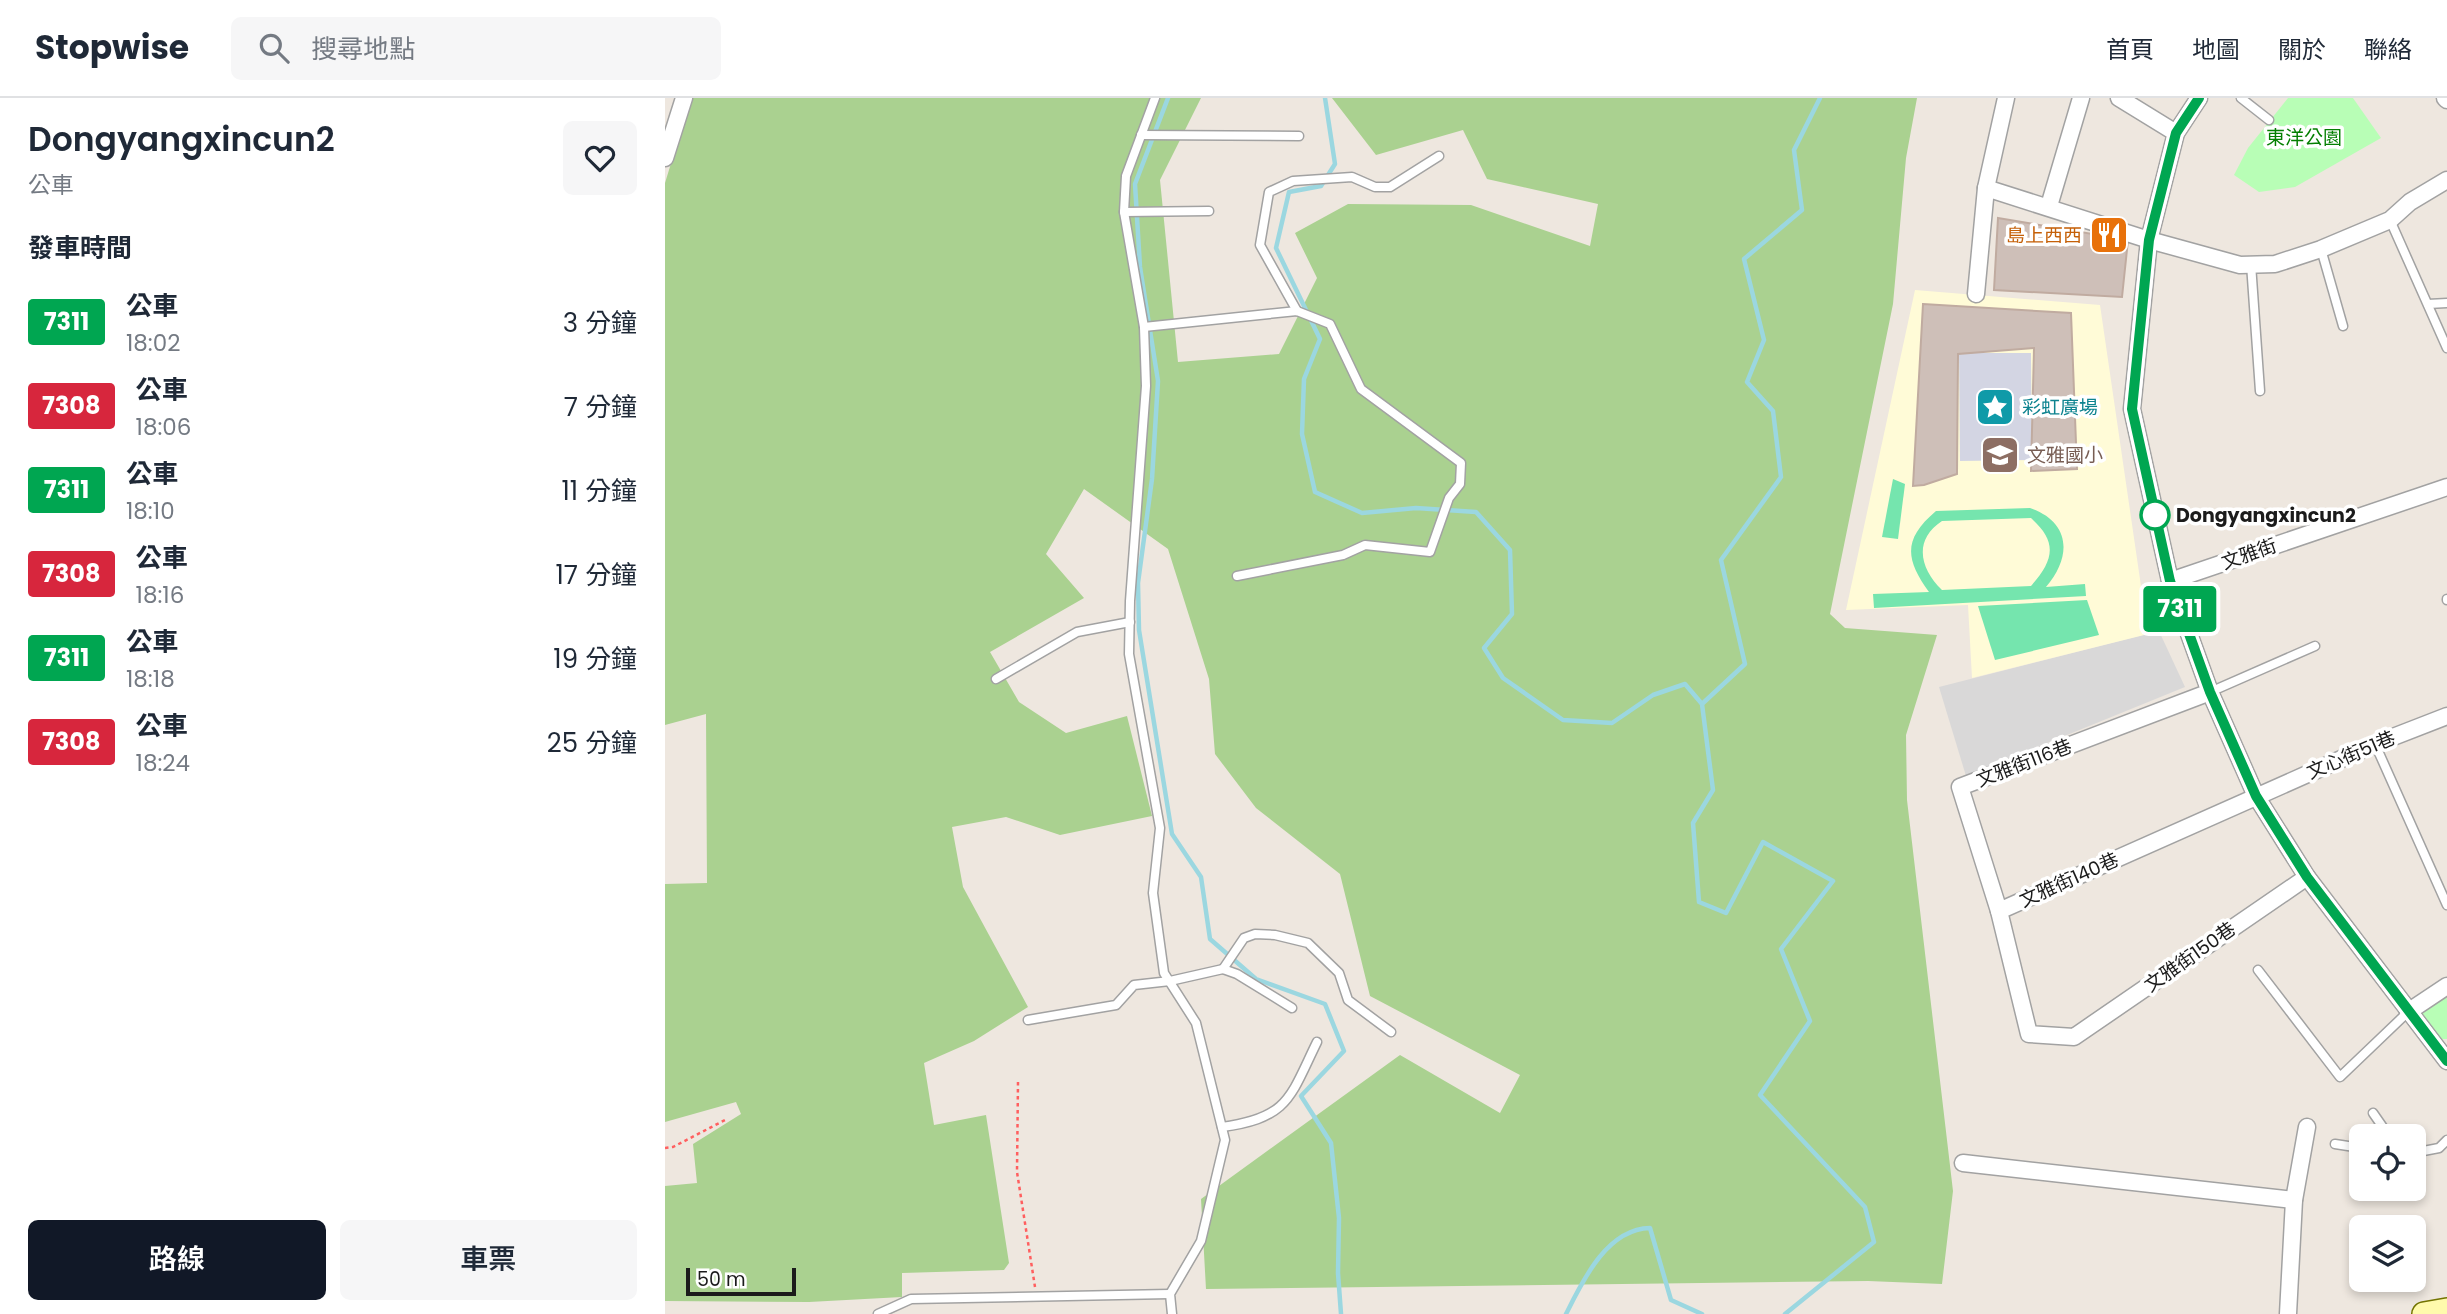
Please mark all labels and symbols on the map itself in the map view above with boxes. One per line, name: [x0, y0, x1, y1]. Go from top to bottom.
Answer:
park label: 東洋公園: [2266, 124, 2342, 151]
restaurant icon: 島上西西: [2088, 214, 2130, 256]
place label: 島上西西: [2006, 222, 2082, 249]
place icon: 彩虹廣場: [1974, 386, 2016, 428]
place label: 彩虹廣場: [2022, 394, 2098, 421]
school or university icon: 文雅國小: [1979, 434, 2021, 476]
place label: 文雅國小: [2027, 442, 2103, 469]
marker: Dongyangxincun2: [2140, 500, 2170, 530]
place label: Dongyangxincun2: [2176, 502, 2356, 529]
street label: 文雅街: [2218, 532, 2280, 576]
line badge: 7311: [2131, 586, 2229, 632]
street label: 文心街51巷: [2302, 724, 2400, 786]
street label: 文雅街116巷: [1972, 732, 2076, 794]
street label: 文雅街140巷: [2015, 846, 2123, 914]
street label: 文雅街150巷: [2139, 916, 2241, 998]
scale bar: [686, 1265, 796, 1297]

